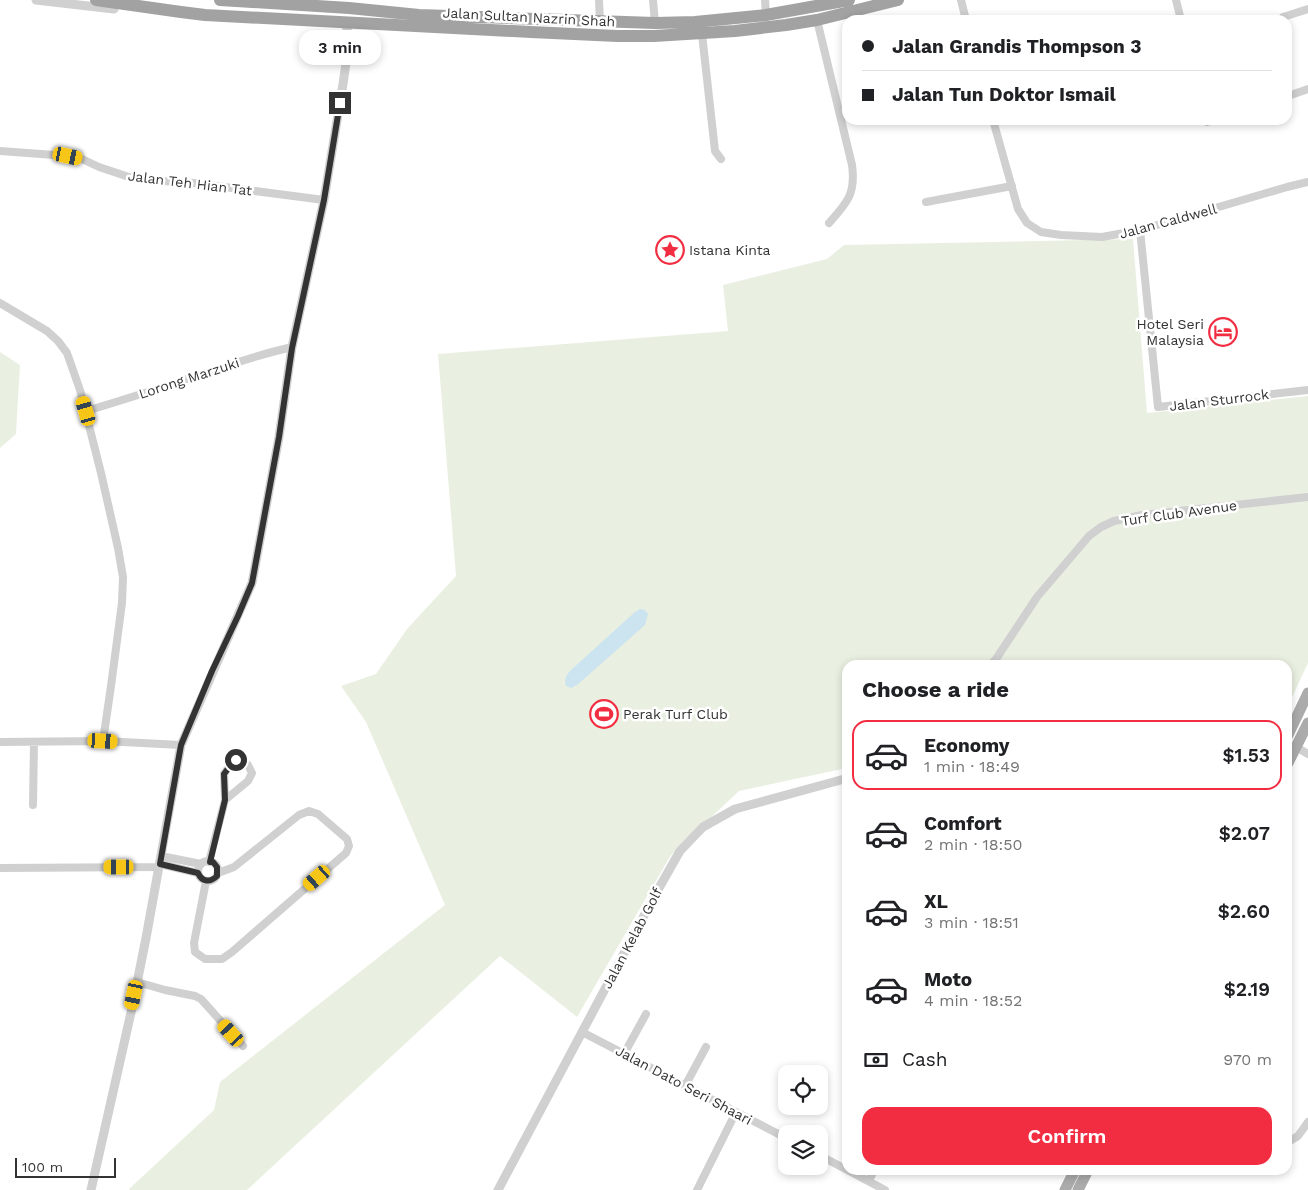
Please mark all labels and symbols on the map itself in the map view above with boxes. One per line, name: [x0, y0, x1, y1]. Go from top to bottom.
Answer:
street label: Jalan Sultan Nazrin Shah: [442, 4, 616, 30]
callout: 3 min: [299, 31, 381, 66]
route end: [329, 92, 351, 114]
car: [51, 146, 84, 166]
street label: Jalan Teh Hian Tat: [127, 167, 253, 199]
street label: Jalan Caldwell: [1118, 200, 1219, 242]
place icon: Istana Kinta: [655, 235, 685, 265]
place label: Istana Kinta: [689, 242, 771, 258]
place label: Hotel Seri Malaysia: [1137, 316, 1204, 348]
hotel icon: Hotel Seri Malaysia: [1208, 317, 1238, 347]
street label: Lorong Marzuki: [137, 354, 241, 402]
street label: Jalan Sturrock: [1168, 386, 1270, 414]
car: [74, 395, 97, 427]
street label: Turf Club Avenue: [1120, 497, 1238, 529]
sports icon: Perak Turf Club: [589, 699, 619, 729]
place label: Perak Turf Club: [623, 706, 728, 722]
car: [87, 733, 118, 749]
route start: [225, 749, 247, 771]
car: [104, 860, 134, 875]
car: [300, 862, 333, 894]
street label: Jalan Kelab Golf: [599, 884, 666, 991]
car: [123, 979, 144, 1011]
car: [215, 1017, 246, 1049]
street label: Jalan Dato Seri Shaari: [613, 1042, 755, 1128]
scale bar: [15, 1155, 116, 1178]

